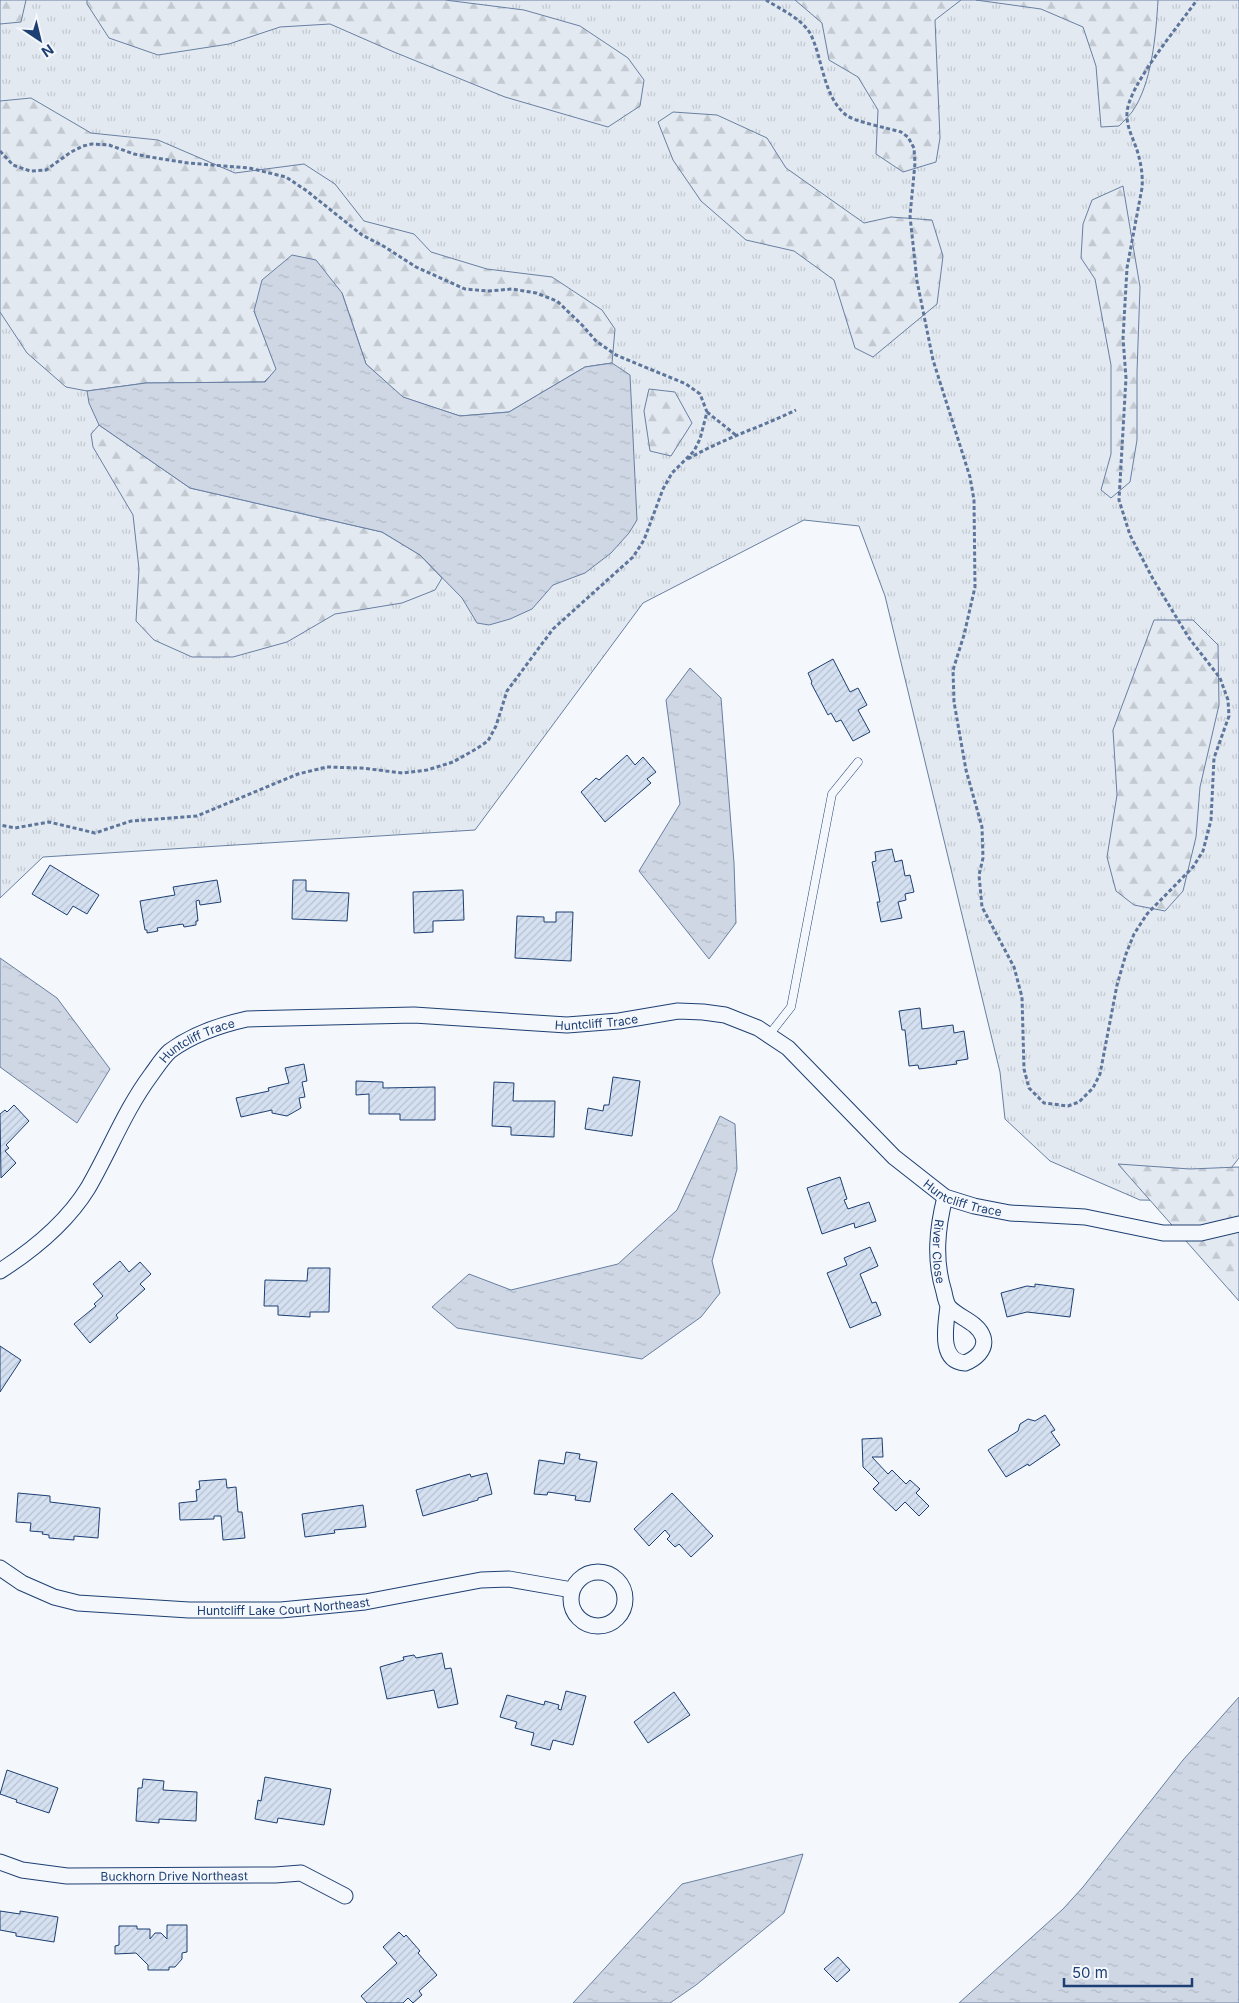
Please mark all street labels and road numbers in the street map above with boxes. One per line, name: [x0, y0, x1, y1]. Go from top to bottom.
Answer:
street label: Huntcliff Trace: [554, 1010, 639, 1033]
street label: Huntcliff Trace: [156, 1015, 236, 1065]
street label: Huntcliff Trace: [921, 1176, 1003, 1219]
street label: River Close: [930, 1218, 949, 1285]
street label: Huntcliff Lake Court Northeast: [197, 1594, 371, 1618]
street label: Buckhorn Drive Northeast: [101, 1868, 248, 1883]

